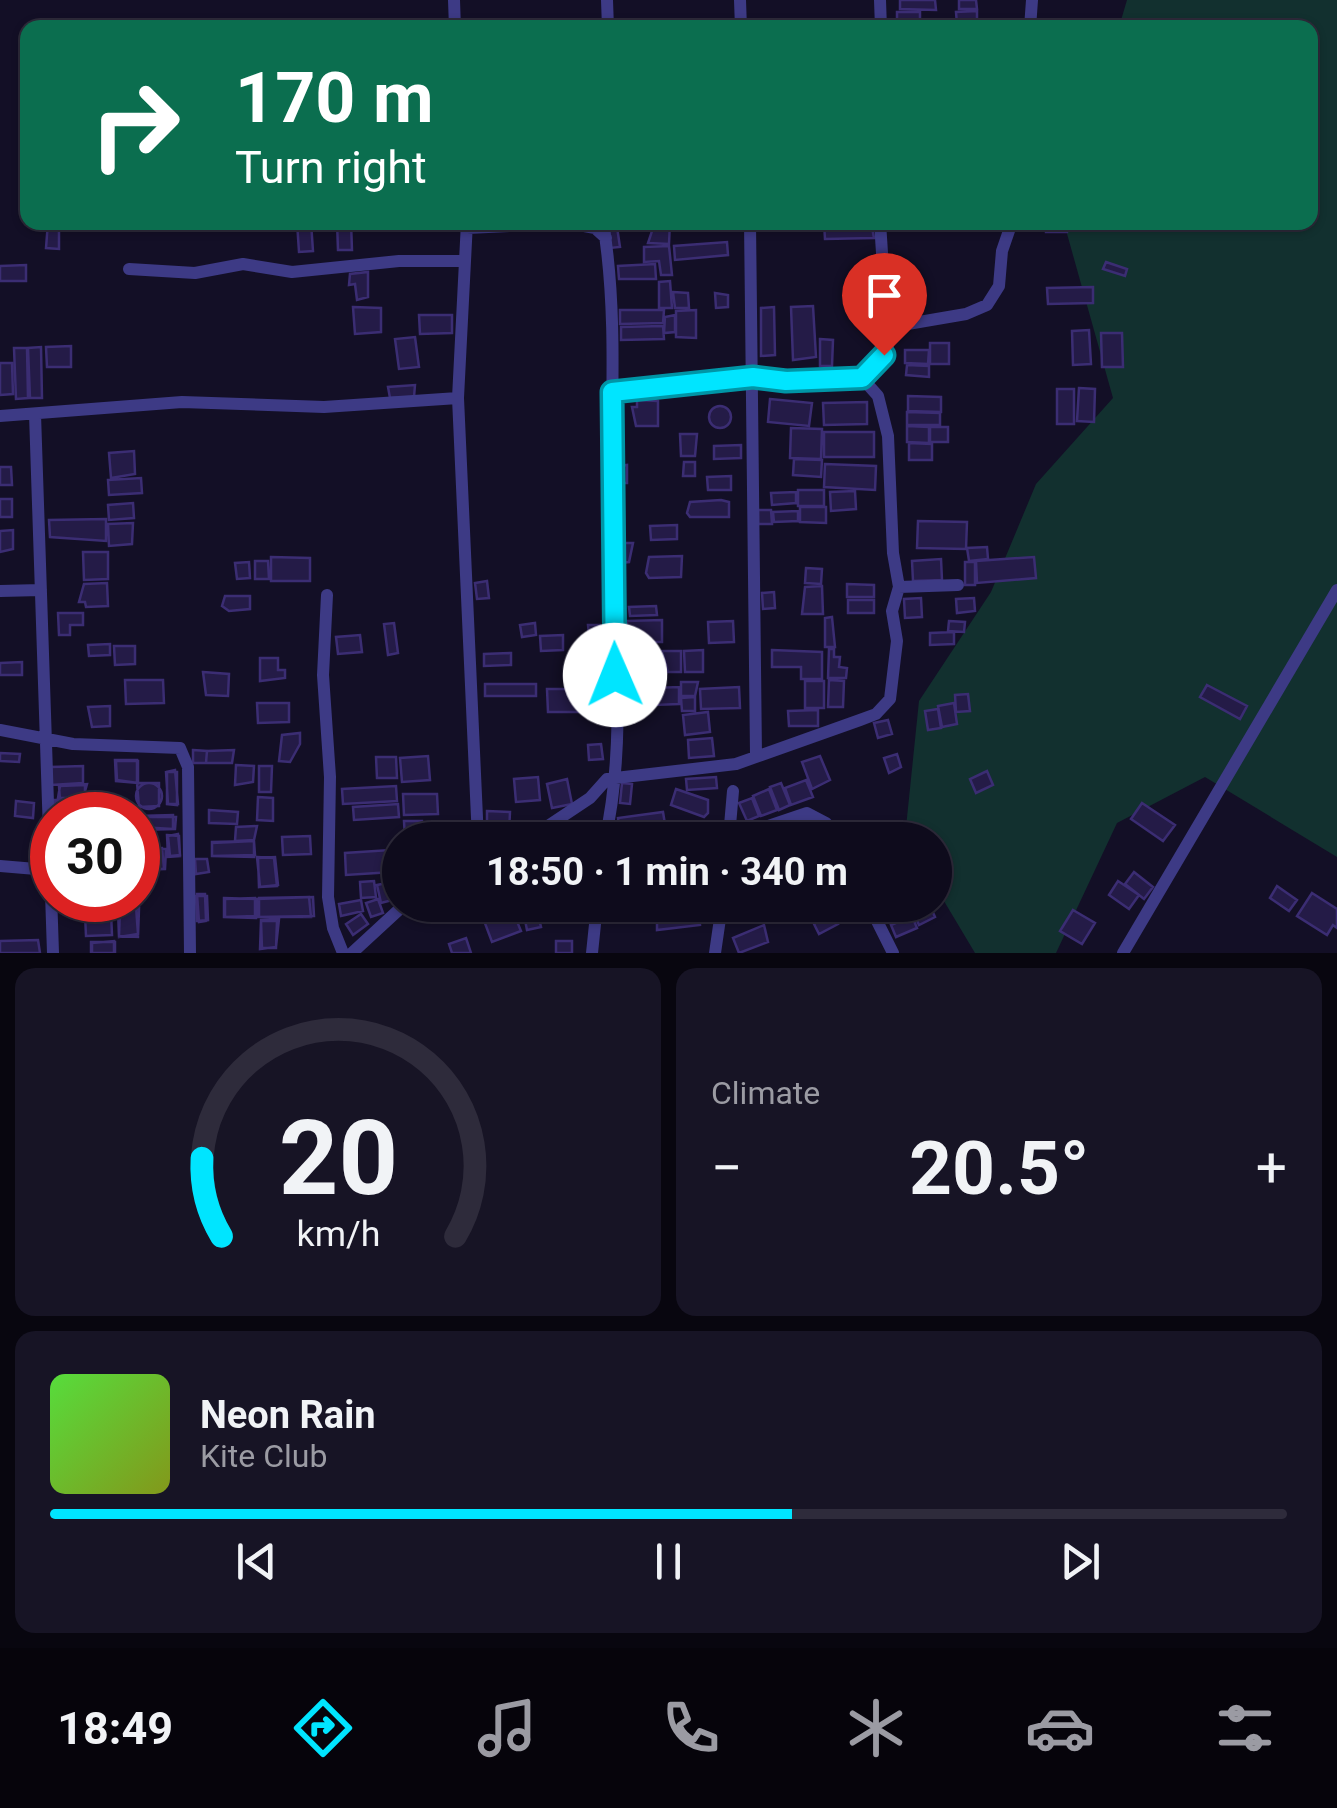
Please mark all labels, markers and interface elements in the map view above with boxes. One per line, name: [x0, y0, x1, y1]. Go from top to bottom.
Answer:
text: 170 m: [235, 57, 434, 139]
icon: right: [70, 60, 200, 190]
text: Turn right: [235, 141, 427, 194]
pin: [842, 253, 927, 356]
icon: arrive: [857, 268, 912, 323]
position arrow: [563, 623, 667, 727]
speed limit sign: 30: [30, 792, 160, 922]
text: 18:50 · 1 min · 340 m: [486, 850, 848, 894]
text: Climate: [711, 1074, 820, 1112]
text: 20: [278, 1098, 398, 1219]
text: 20.5°: [909, 1124, 1089, 1212]
text: −: [711, 1136, 742, 1200]
text: +: [1256, 1136, 1287, 1200]
text: km/h: [296, 1213, 380, 1255]
text: Neon Rain: [200, 1393, 376, 1437]
text: Kite Club: [200, 1437, 327, 1475]
icon: previous: [229, 1534, 284, 1589]
icon: pause: [641, 1534, 696, 1589]
icon: next: [1053, 1534, 1108, 1589]
icon: directions: [288, 1693, 358, 1763]
icon: music: [472, 1693, 542, 1763]
icon: phone: [656, 1693, 726, 1763]
icon: climate: [841, 1693, 911, 1763]
icon: car: [1025, 1693, 1095, 1763]
icon: filters: [1210, 1693, 1280, 1763]
text: 18:49: [57, 1702, 173, 1755]

